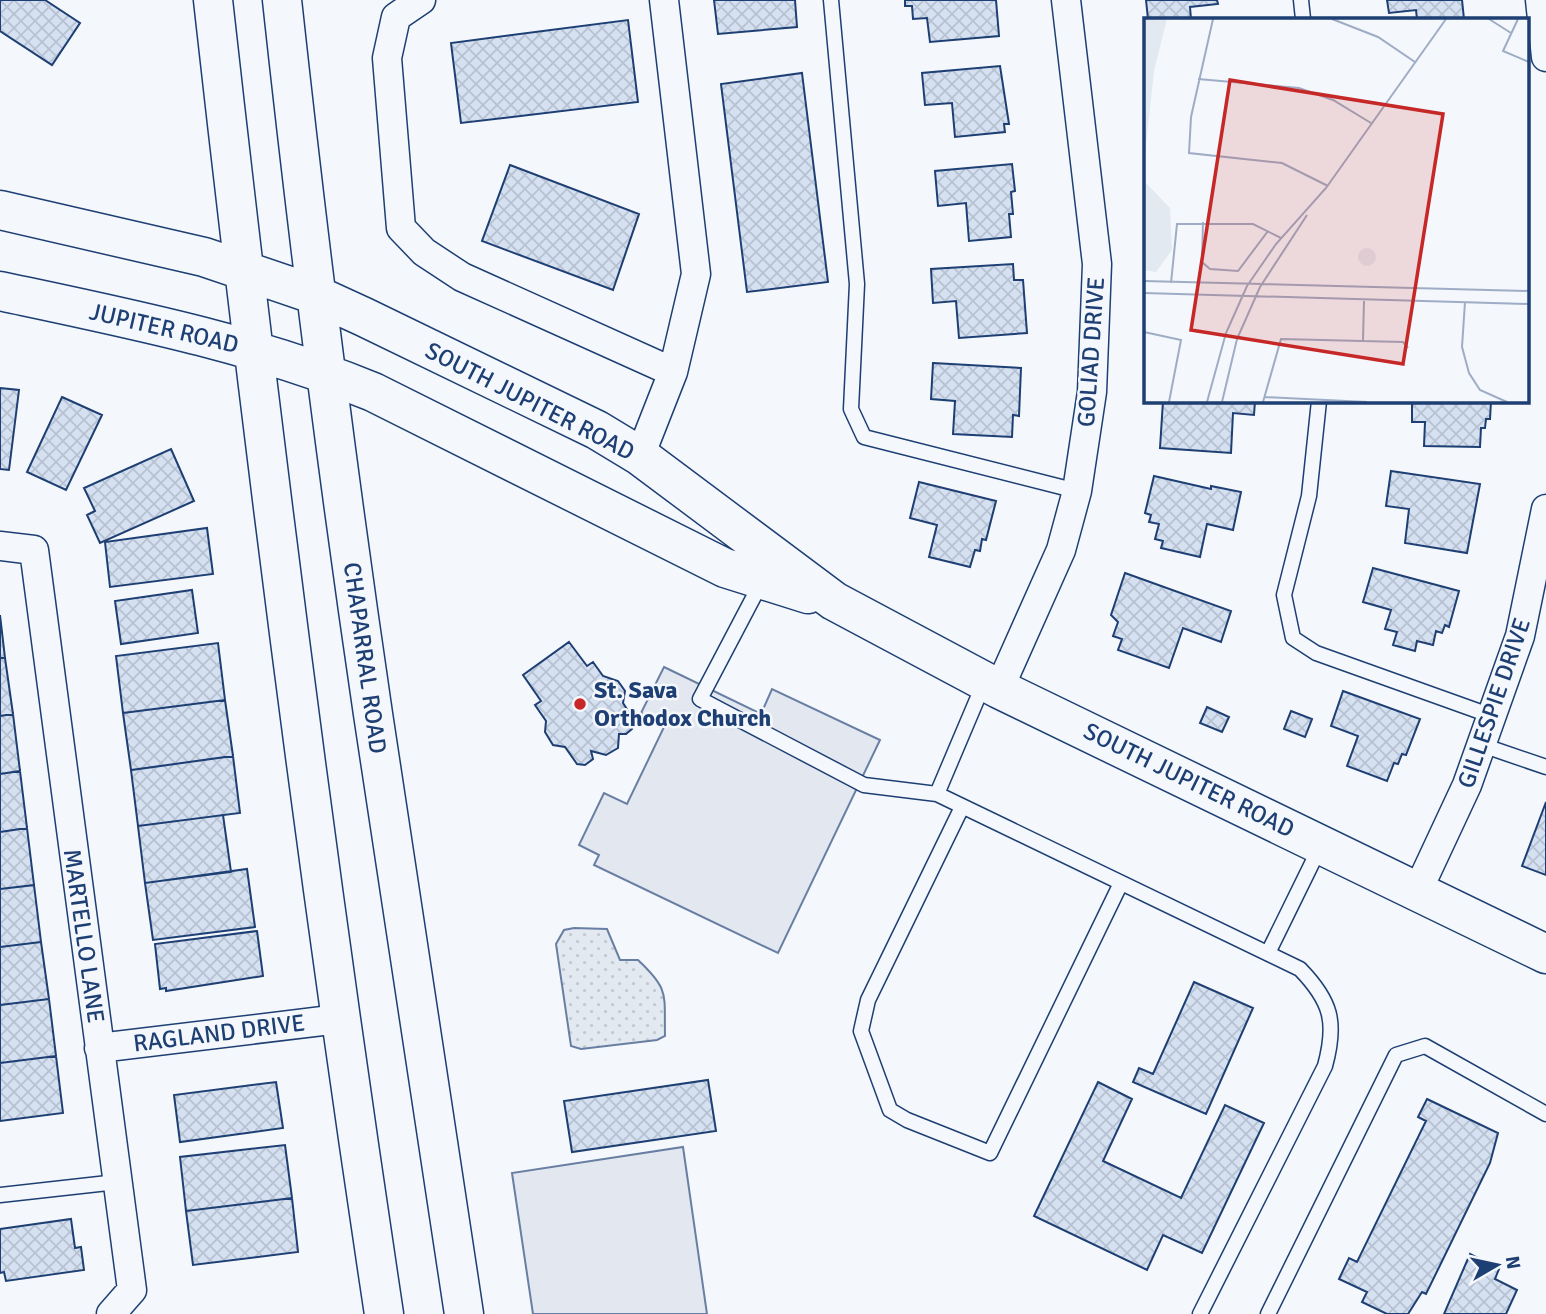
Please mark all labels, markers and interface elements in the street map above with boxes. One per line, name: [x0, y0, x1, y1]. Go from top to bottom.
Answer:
inset map: [1144, 18, 1528, 402]
street label: GOLIAD DRIVE: [1071, 276, 1111, 428]
street label: JUPITER ROAD: [86, 296, 242, 360]
street label: SOUTH JUPITER ROAD: [420, 335, 640, 467]
street label: CHAPARRAL ROAD: [337, 560, 393, 756]
street label: GILLESPIE DRIVE: [1451, 614, 1537, 792]
place label: St. Sava Orthodox Church: [594, 675, 771, 733]
marker: St. Sava Orthodox Church: [572, 696, 588, 712]
street label: SOUTH JUPITER ROAD: [1079, 716, 1299, 844]
street label: MARTELLO LANE: [57, 847, 111, 1025]
street label: RAGLAND DRIVE: [131, 1008, 307, 1058]
north arrow: [1462, 1230, 1532, 1300]
text: N: [1500, 1254, 1526, 1271]

